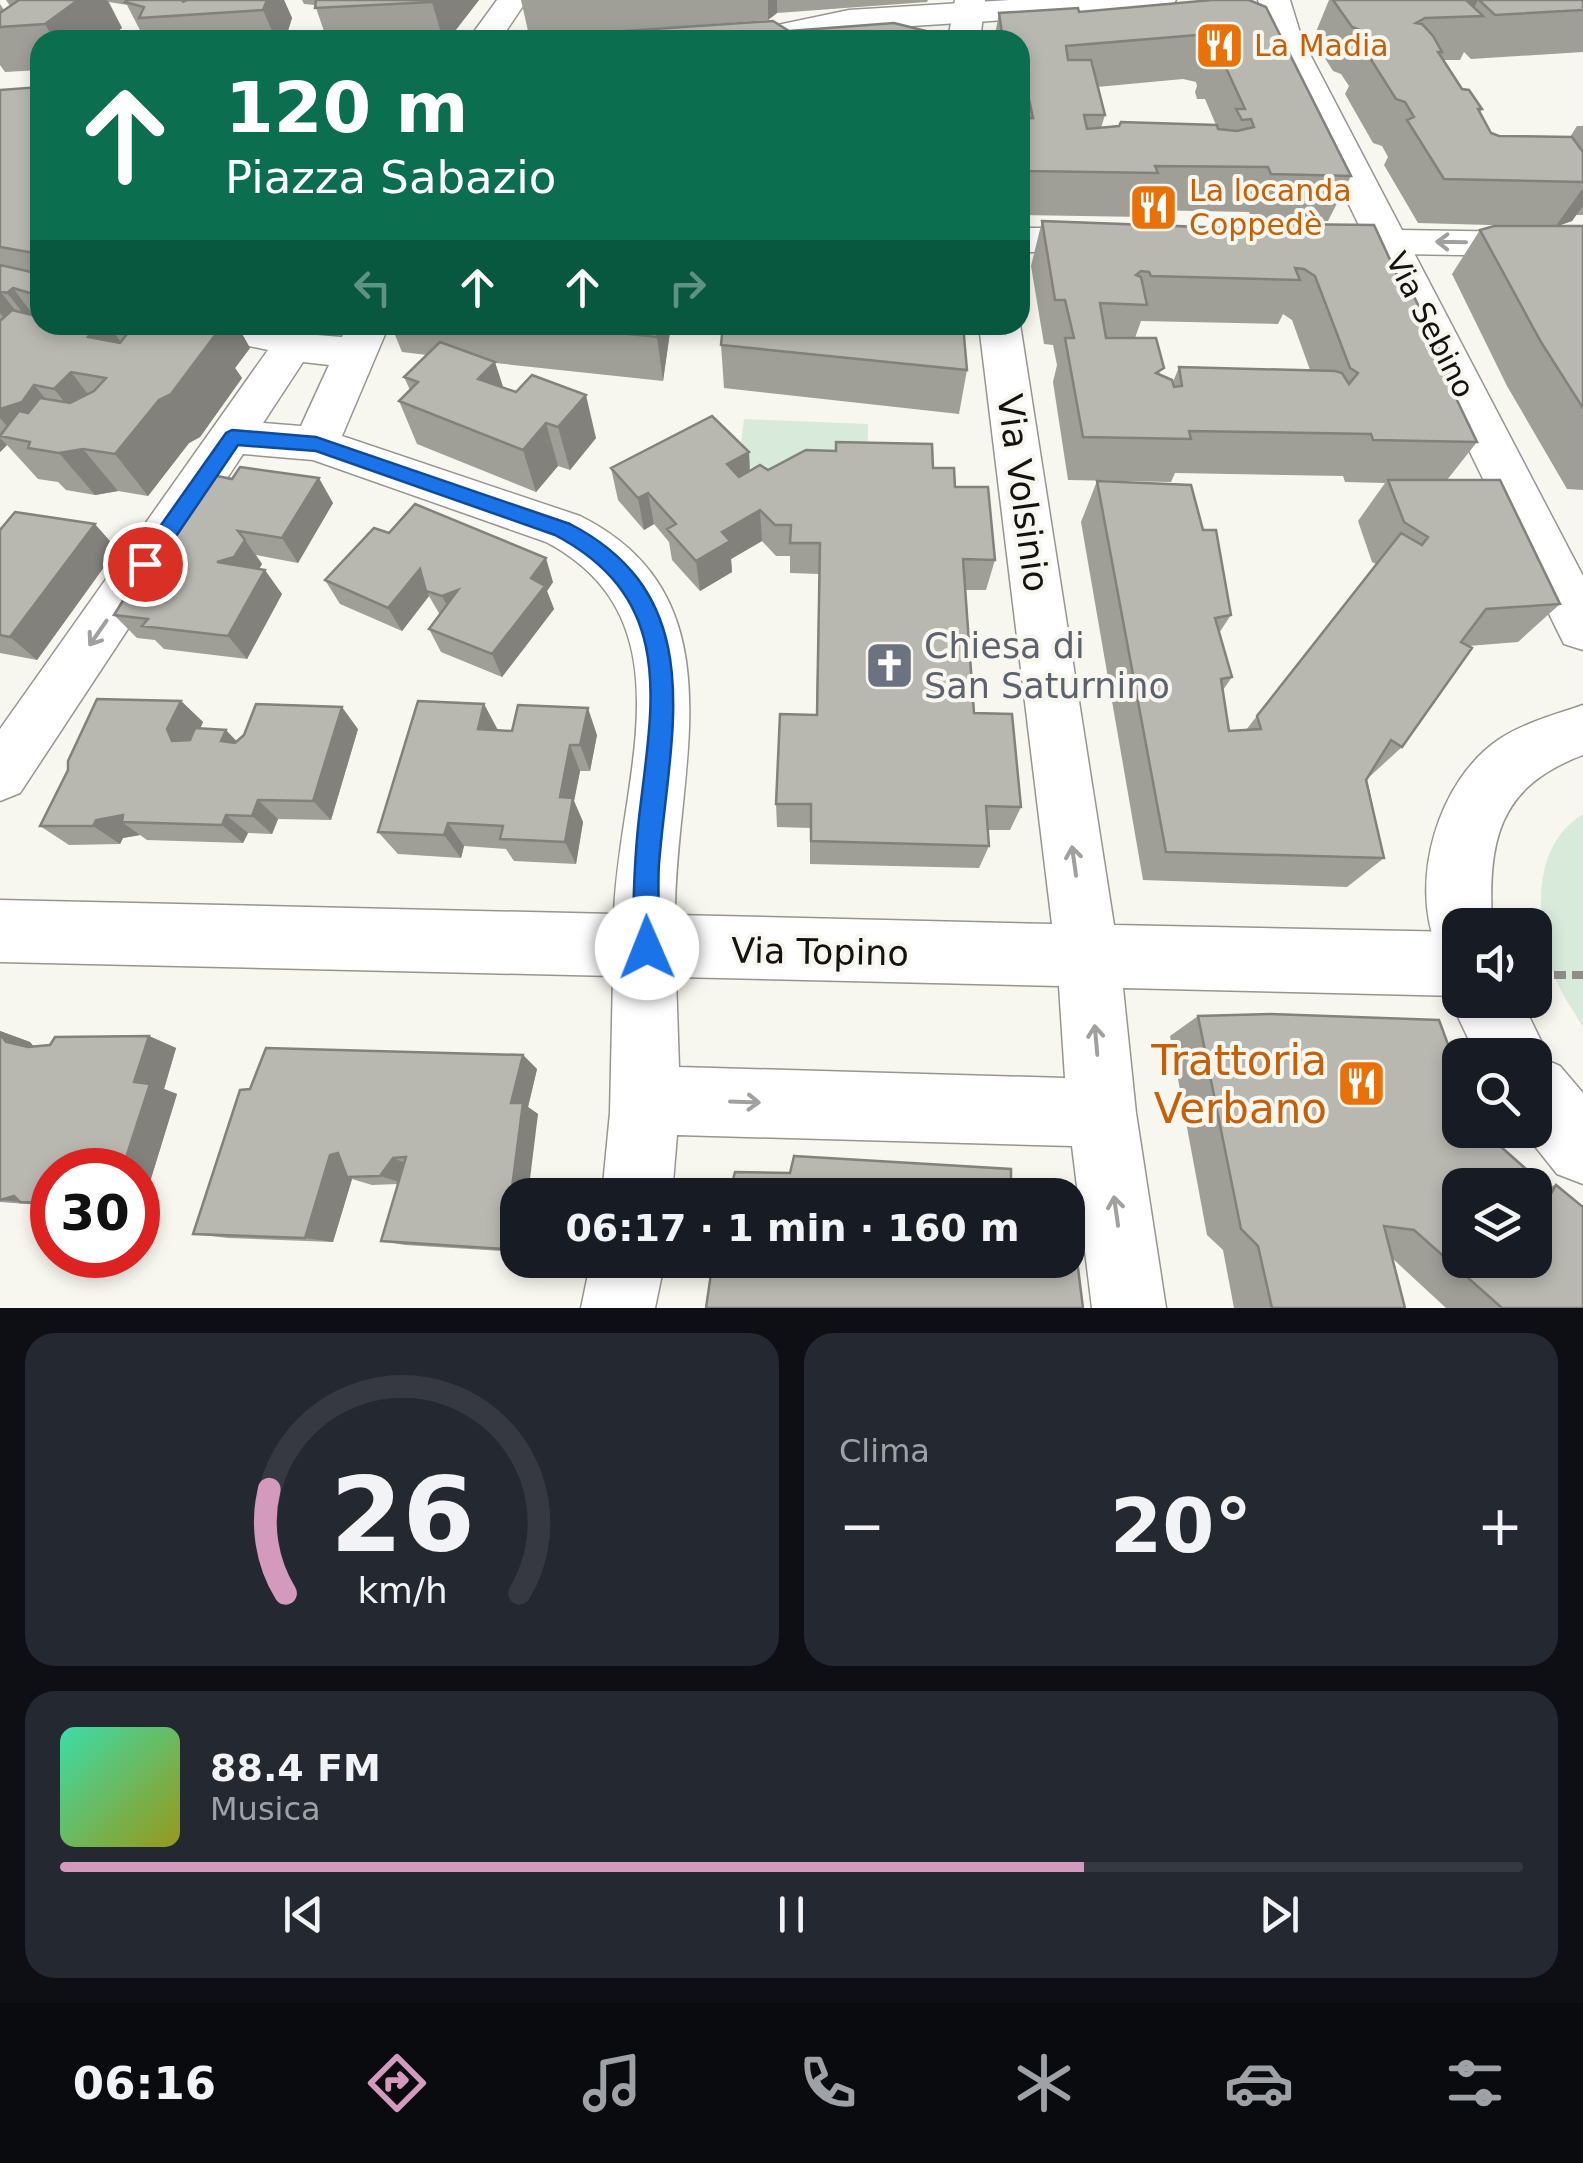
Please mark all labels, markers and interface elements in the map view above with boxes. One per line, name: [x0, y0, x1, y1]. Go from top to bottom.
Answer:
restaurant icon: La Madia: [1193, 20, 1245, 72]
place label: La Madia: [1254, 28, 1389, 63]
text: 120 m: [225, 67, 468, 149]
icon: ahead: [60, 70, 190, 200]
text: Piazza Sabazio: [225, 151, 556, 204]
place label: La locanda Coppedè: [1189, 173, 1352, 242]
restaurant icon: La locanda Coppedè: [1128, 182, 1180, 234]
one-way arrow: [1435, 233, 1467, 252]
street label: Via Sebino: [1379, 246, 1482, 403]
icon: left: [345, 260, 400, 315]
icon: ahead: [450, 260, 505, 315]
icon: ahead: [555, 260, 610, 315]
icon: right: [660, 260, 715, 315]
street label: Via Volsinio: [989, 392, 1057, 594]
pin: [103, 522, 188, 607]
icon: arrive: [118, 537, 173, 592]
one-way arrow: [88, 619, 109, 646]
place label: Chiesa di San Saturnino: [924, 626, 1170, 706]
church icon: Chiesa di San Saturnino: [863, 640, 915, 692]
one-way arrow: [1064, 846, 1083, 878]
position arrow: [595, 896, 699, 1000]
map controls: [1442, 908, 1552, 1278]
button: sound: [1442, 908, 1552, 1018]
street label: Via Topino: [731, 930, 909, 974]
one-way arrow: [1087, 1025, 1106, 1057]
place label: Trattoria Verbano: [1150, 1036, 1327, 1133]
button: search: [1442, 1038, 1552, 1148]
restaurant icon: Trattoria Verbano: [1336, 1058, 1388, 1110]
one-way arrow: [728, 1093, 760, 1112]
speed limit sign: 30: [30, 1148, 160, 1278]
button: layers: [1442, 1168, 1552, 1278]
one-way arrow: [1106, 1196, 1124, 1228]
text: 06:17 · 1 min · 160 m: [565, 1206, 1020, 1250]
text: Clima: [839, 1432, 930, 1470]
text: 26: [330, 1454, 474, 1576]
text: 20°: [1110, 1482, 1252, 1570]
text: −: [839, 1494, 885, 1558]
text: +: [1477, 1494, 1523, 1558]
text: km/h: [357, 1570, 447, 1611]
text: 88.4 FM: [210, 1746, 381, 1790]
text: Musica: [210, 1790, 321, 1828]
icon: previous: [276, 1887, 331, 1942]
icon: pause: [764, 1887, 819, 1942]
icon: next: [1252, 1887, 1307, 1942]
icon: directions: [362, 2048, 432, 2118]
icon: music: [577, 2048, 647, 2118]
icon: phone: [793, 2048, 863, 2118]
icon: climate: [1009, 2048, 1079, 2118]
icon: car: [1224, 2048, 1294, 2118]
icon: filters: [1440, 2048, 1510, 2118]
text: 06:16: [73, 2057, 216, 2110]

